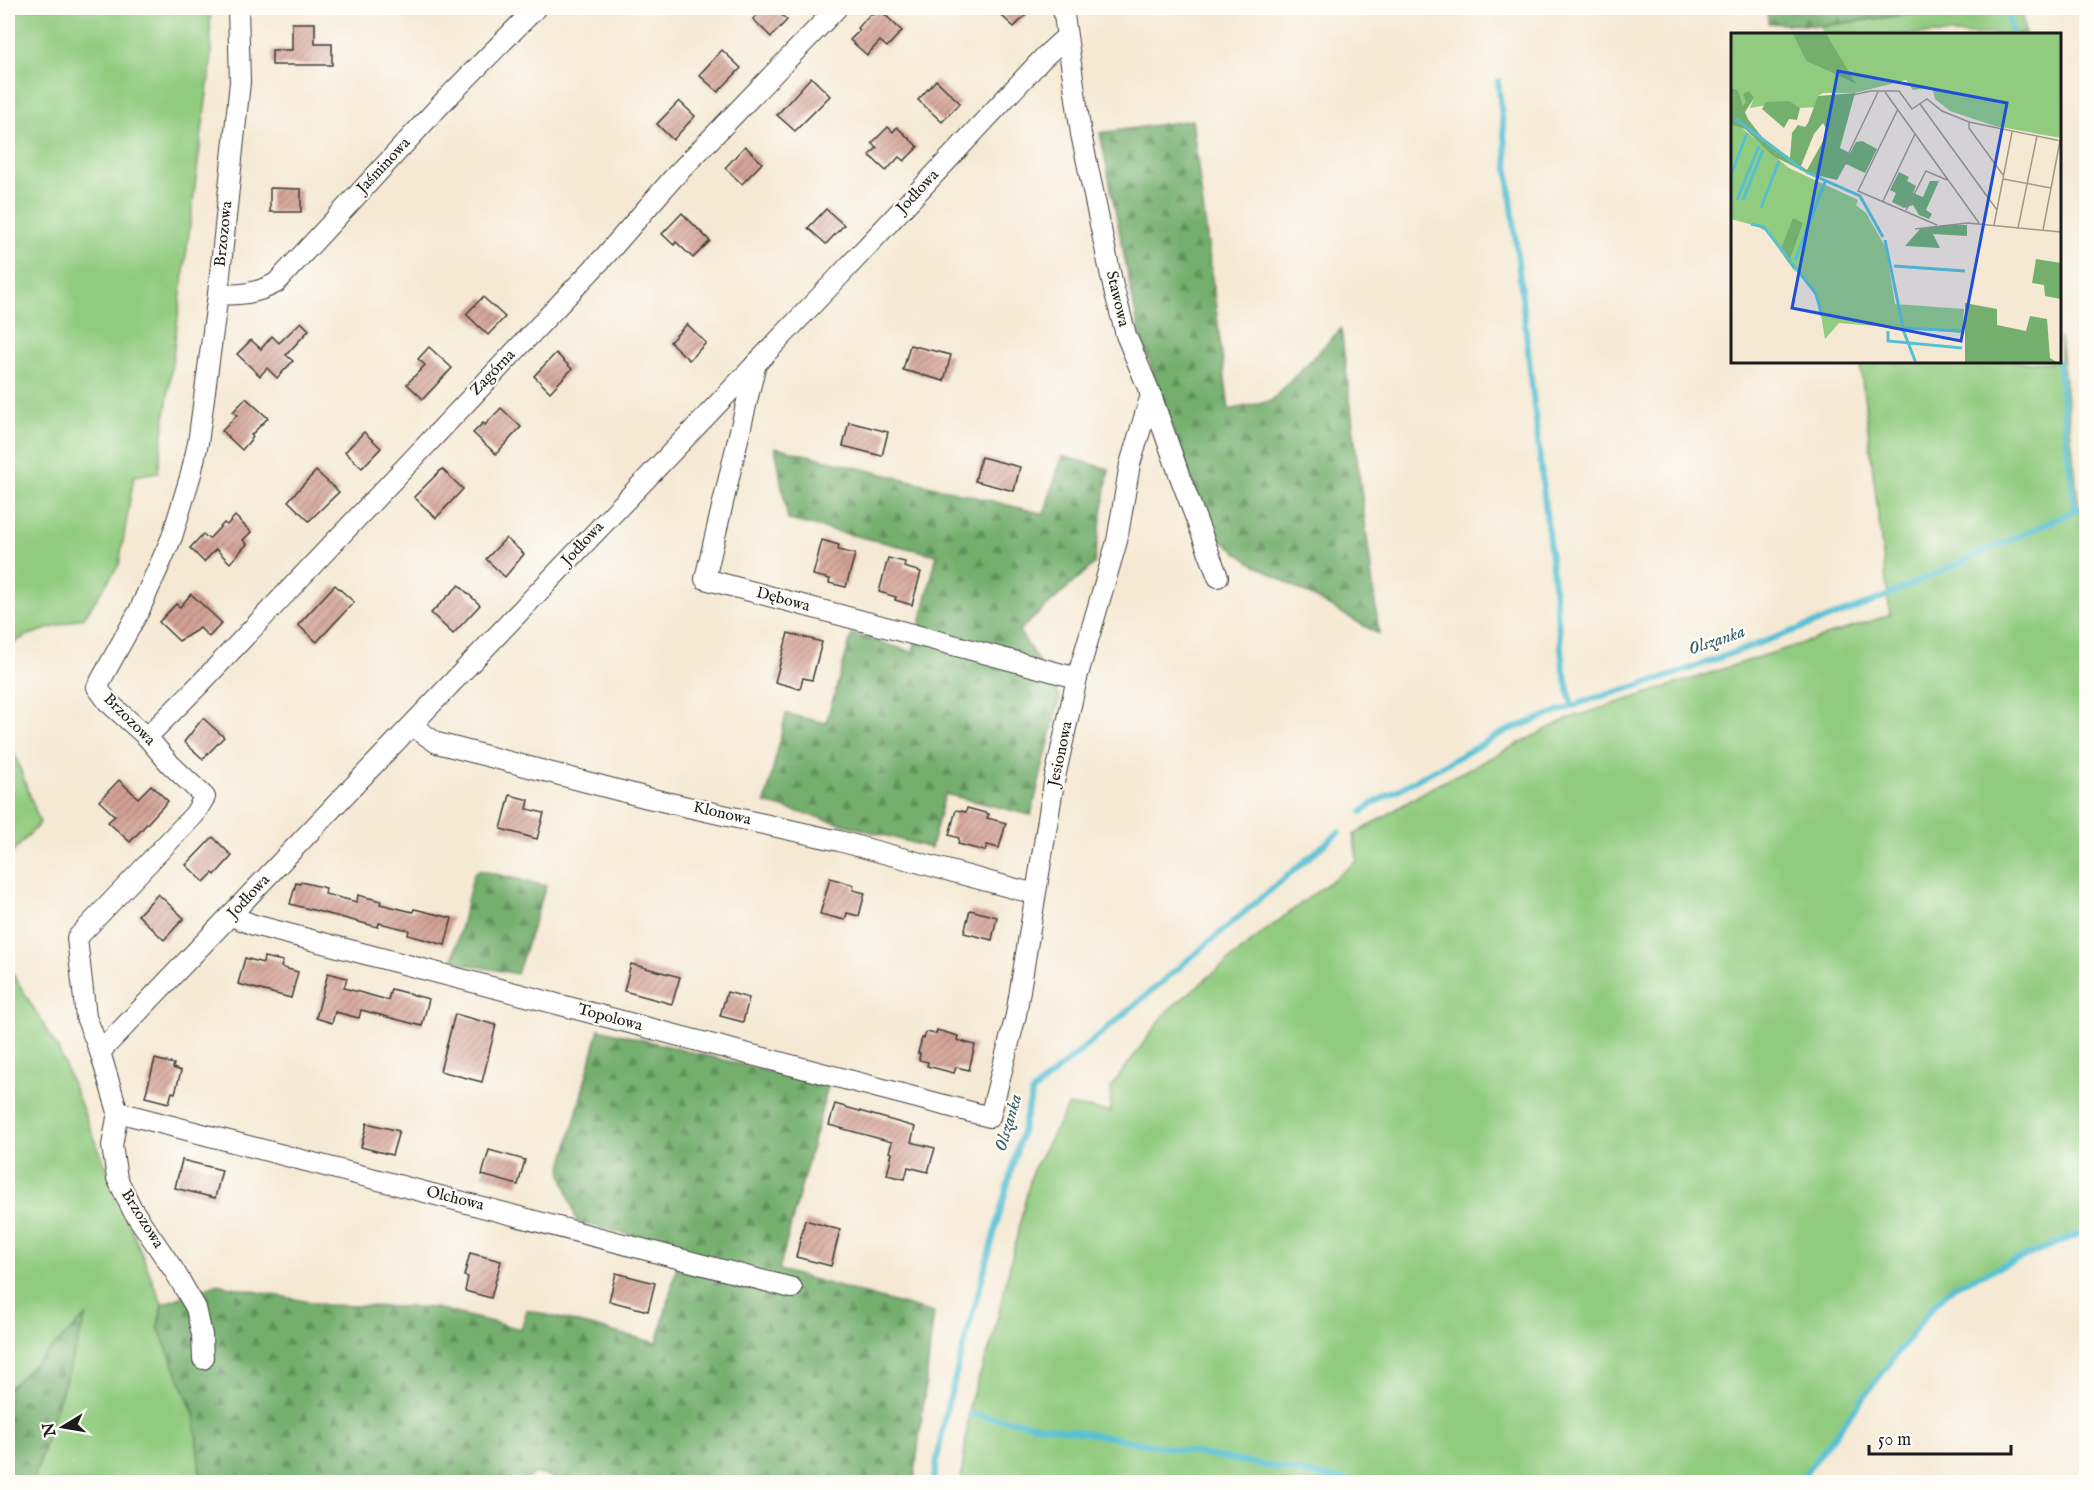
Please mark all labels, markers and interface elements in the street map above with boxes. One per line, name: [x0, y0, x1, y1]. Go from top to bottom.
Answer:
inset map: [1731, 33, 2061, 363]
street label: Jaśminowa: [352, 134, 415, 200]
street label: Jodłowa: [891, 166, 944, 220]
street label: Brzozowa: [211, 200, 237, 268]
street label: Stawowa: [1101, 269, 1133, 329]
street label: Zagórna: [466, 346, 520, 400]
street label: Jodłowa: [556, 518, 609, 572]
street label: Dębowa: [754, 583, 812, 617]
water label: Olszanka: [1686, 621, 1748, 661]
street label: Brzozowa: [99, 690, 159, 750]
street label: Jesionowa: [1044, 719, 1078, 790]
street label: Klonowa: [691, 798, 753, 830]
street label: Jodłowa: [222, 871, 275, 925]
street label: Topolowa: [575, 1000, 645, 1036]
water label: Olszanka: [990, 1092, 1028, 1154]
street label: Olchowa: [424, 1182, 486, 1216]
street label: Brzozowa: [116, 1186, 168, 1252]
north arrow: [33, 1397, 93, 1457]
scale bar: [1869, 1418, 2012, 1456]
text: N: [39, 1421, 62, 1439]
text: 50 m: [1878, 1429, 1911, 1452]

